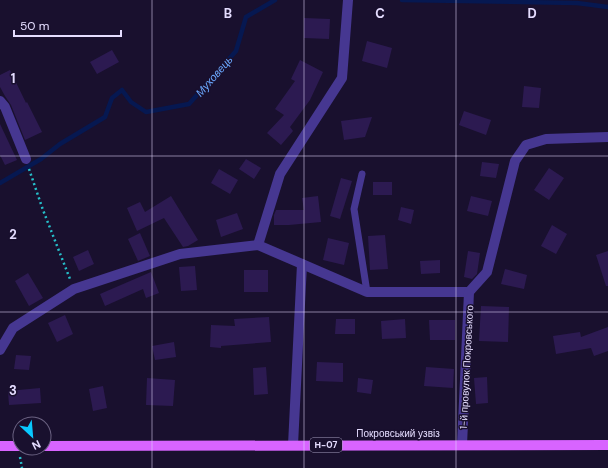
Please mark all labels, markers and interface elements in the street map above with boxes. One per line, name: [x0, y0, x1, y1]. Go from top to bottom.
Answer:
text: B: [224, 5, 232, 22]
text: C: [375, 5, 385, 22]
text: D: [527, 5, 537, 22]
scale bar: [14, 12, 121, 38]
text: 50 m: [20, 18, 49, 34]
water label: Муховець: [192, 52, 236, 99]
text: 1: [11, 70, 15, 87]
text: 2: [9, 226, 17, 243]
street label: 1-й провулок Покровського: [457, 304, 476, 429]
text: 3: [9, 382, 17, 399]
north arrow: [12, 416, 52, 456]
street label: Покровський узвіз: [356, 427, 440, 440]
text: N: [30, 437, 43, 453]
road number: Н-07: [310, 438, 342, 452]

